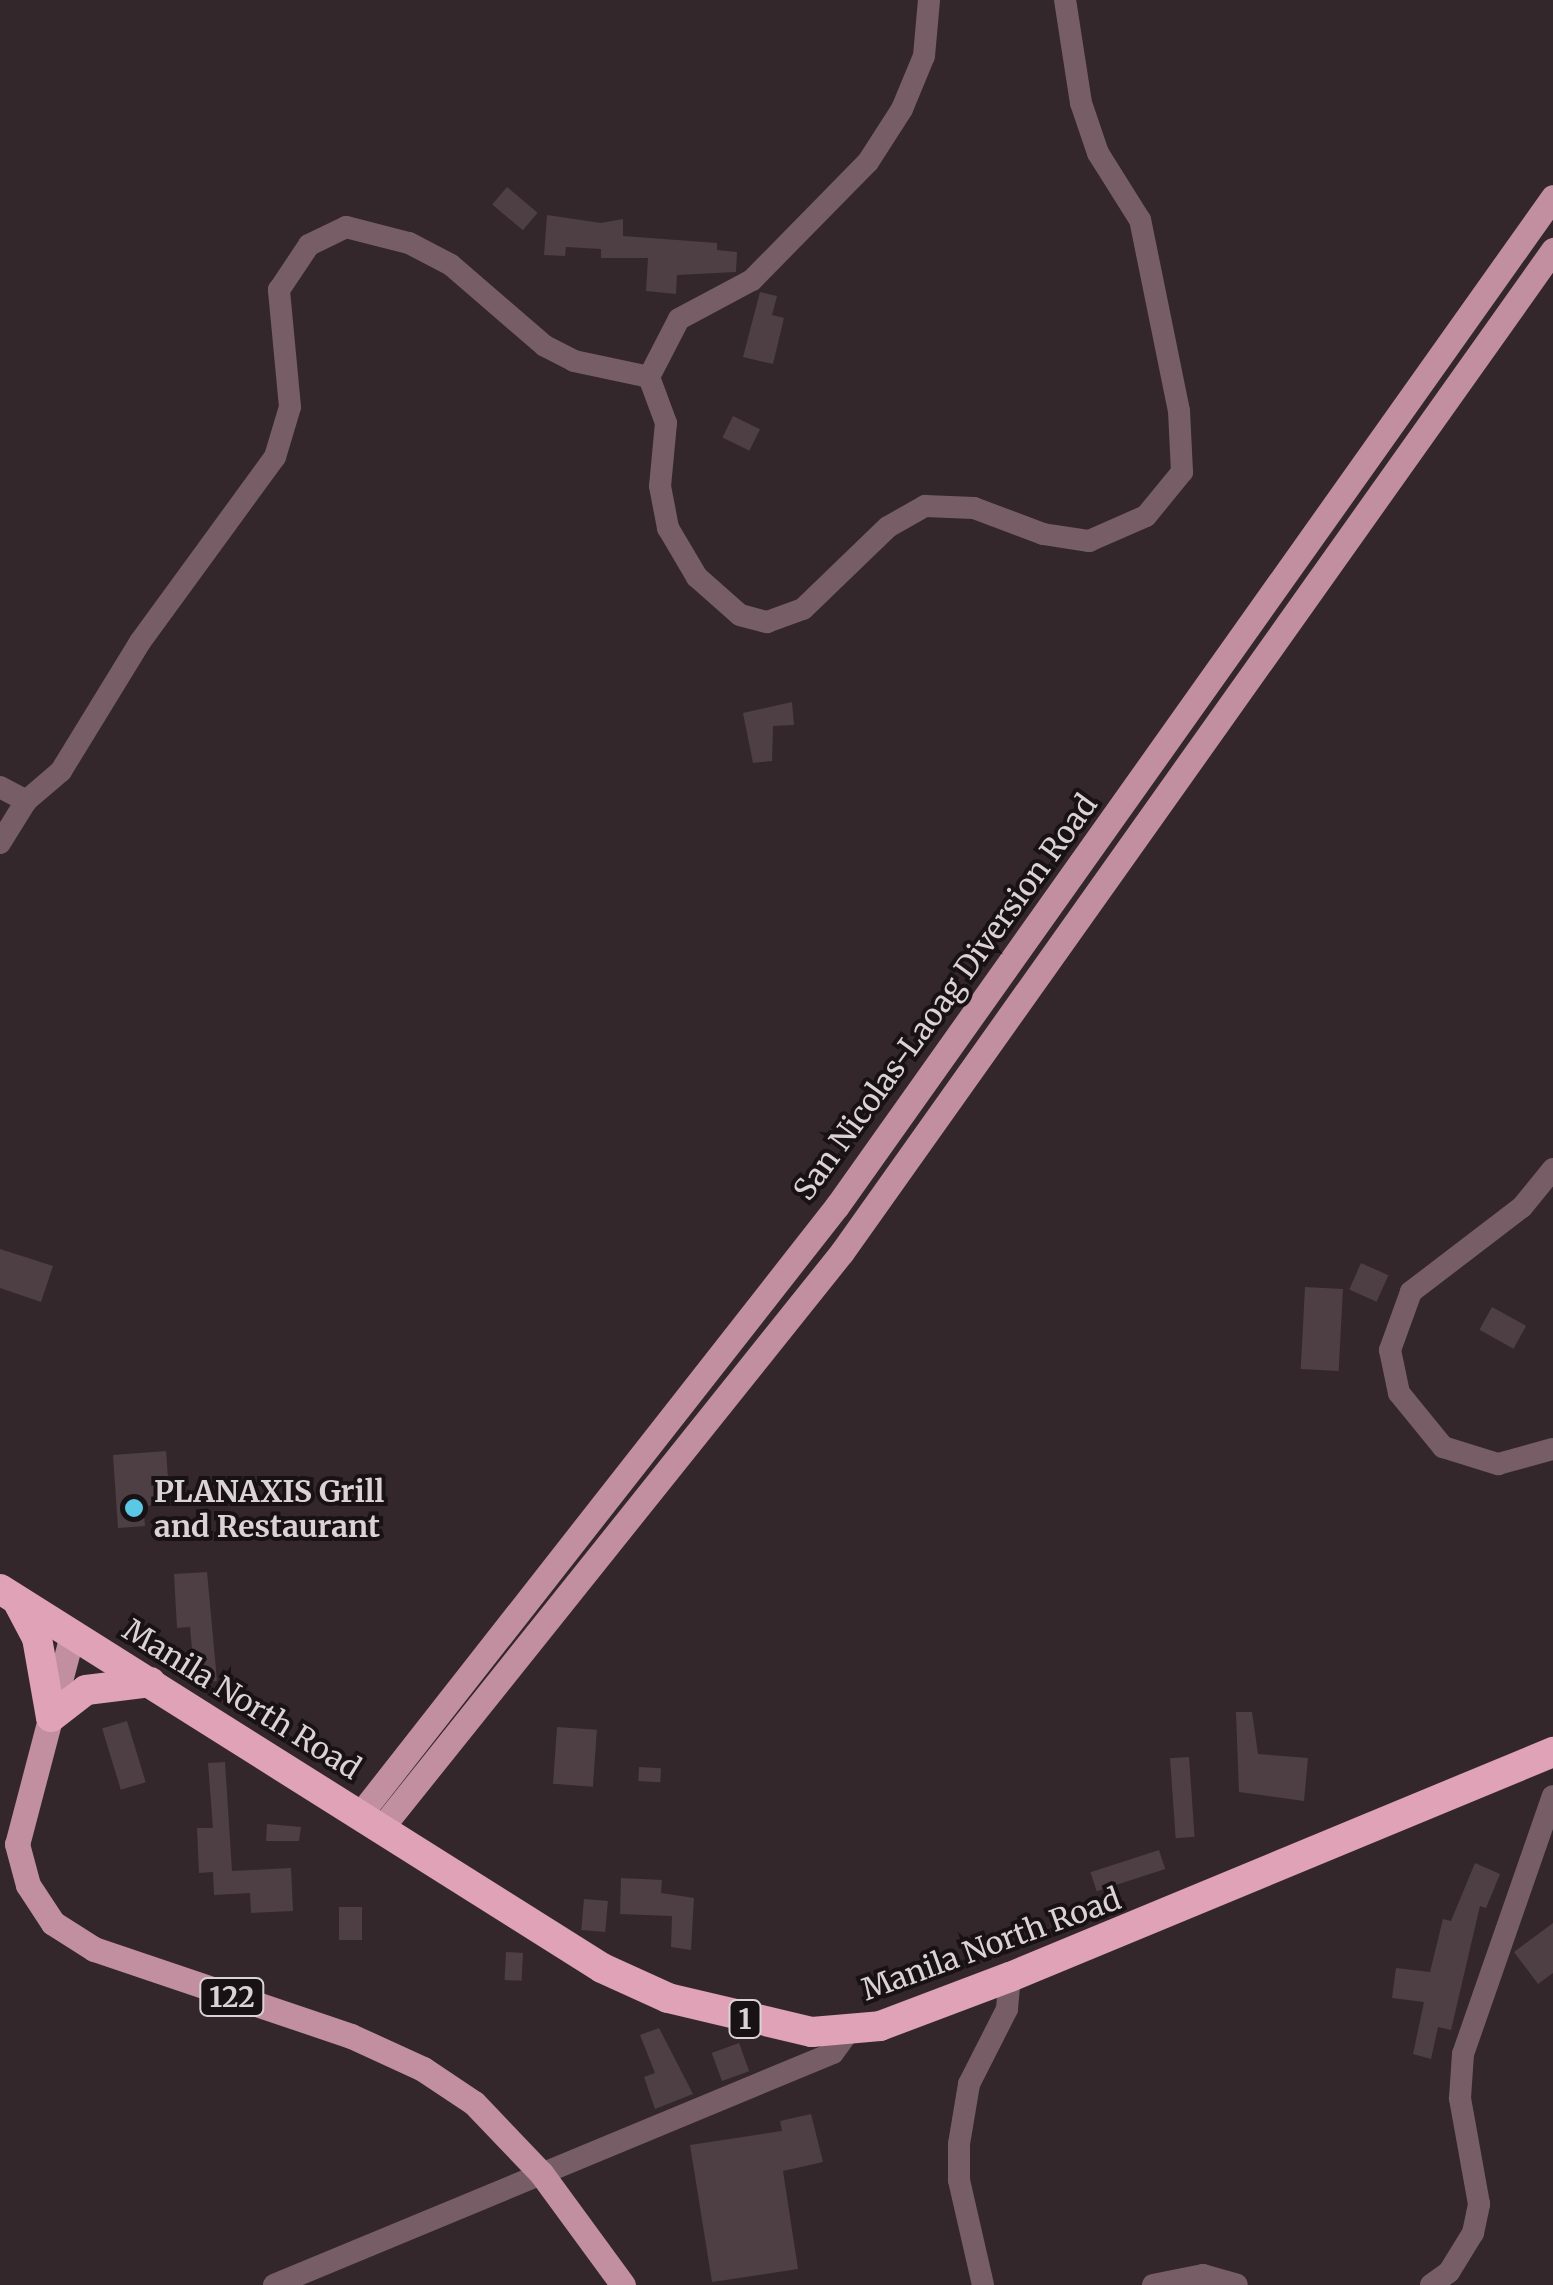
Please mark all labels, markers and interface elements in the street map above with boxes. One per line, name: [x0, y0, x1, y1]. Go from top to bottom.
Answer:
street label: San Nicolas-Laoag Diversion Road: [786, 787, 1104, 1207]
place label: PLANAXIS Grill and Restaurant: [154, 1473, 384, 1544]
marker: PLANAXIS Grill and Restaurant: [123, 1497, 145, 1519]
street label: Manila North Road: [117, 1611, 367, 1787]
street label: Manila North Road: [857, 1880, 1125, 2008]
road number: 122: [197, 1974, 267, 2020]
road number: 1: [728, 1996, 762, 2042]

